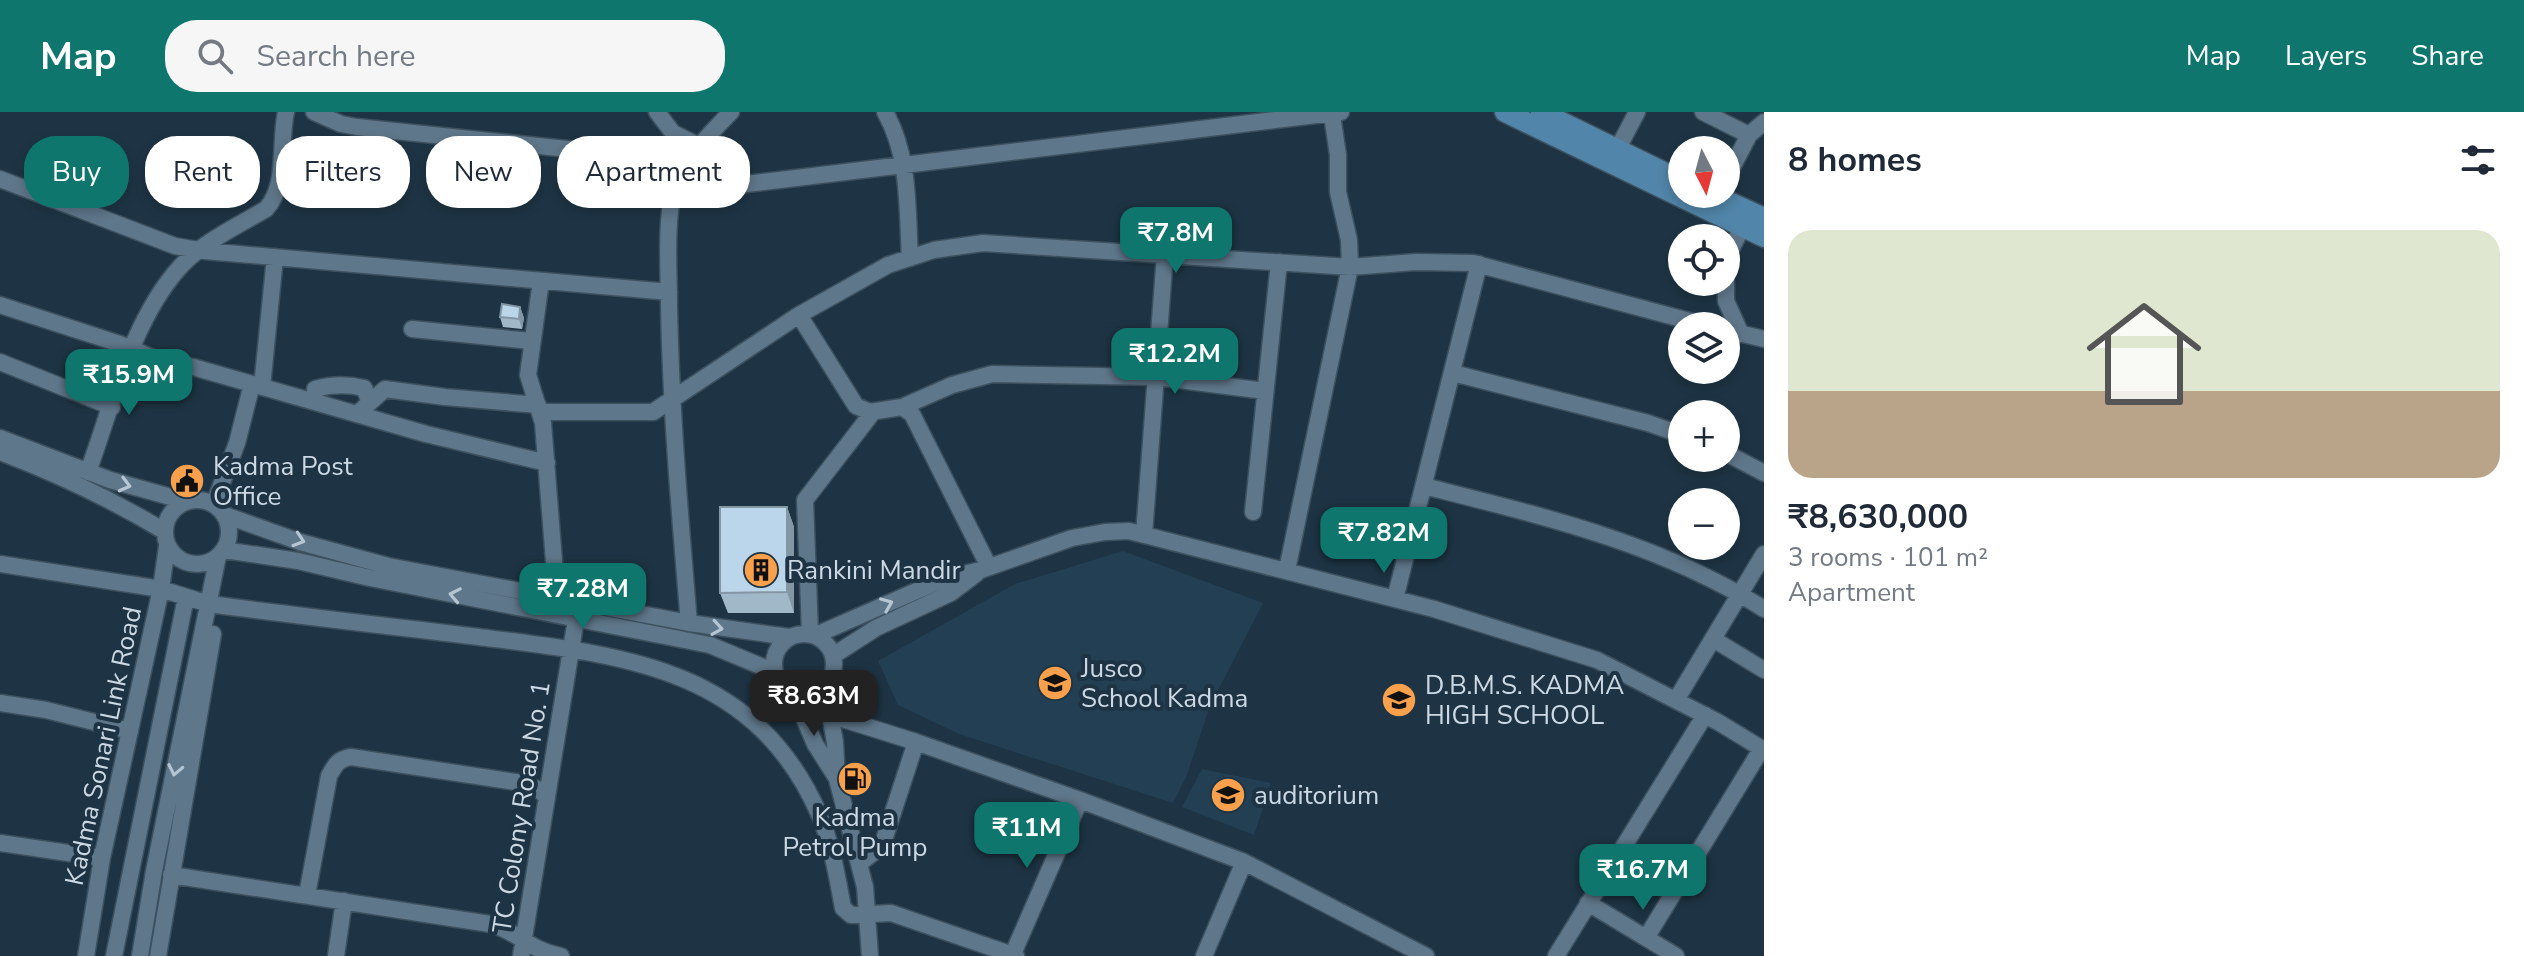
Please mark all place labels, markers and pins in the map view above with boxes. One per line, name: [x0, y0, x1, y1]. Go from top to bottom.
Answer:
pin: ₹7.8M: [1120, 207, 1232, 275]
pin: ₹12.2M: [1110, 328, 1240, 396]
pin: ₹15.9M: [64, 349, 194, 417]
place label: Kadma Post Office: [213, 449, 354, 514]
public building icon: Kadma Post Office: [168, 462, 206, 500]
pin: ₹7.82M: [1319, 507, 1449, 575]
building icon: Rankini Mandir: [742, 551, 780, 589]
place label: Rankini Mandir: [787, 553, 961, 588]
pin: ₹7.28M: [518, 563, 648, 631]
place label: Jusco School Kadma: [1080, 651, 1248, 716]
school or university icon: Jusco School Kadma: [1036, 664, 1074, 702]
place label: D.B.M.S. KADMA HIGH SCHOOL: [1425, 668, 1624, 733]
pin: ₹8.63M: [749, 670, 879, 738]
school or university icon: D.B.M.S. KADMA HIGH SCHOOL: [1380, 681, 1418, 719]
fuel station icon: Kadma Petrol Pump: [836, 760, 874, 798]
school or university icon: auditorium: [1209, 776, 1247, 814]
place label: auditorium: [1254, 778, 1379, 813]
place label: Kadma Petrol Pump: [782, 800, 928, 865]
pin: ₹11M: [980, 802, 1074, 870]
pin: ₹16.7M: [1578, 844, 1708, 912]

